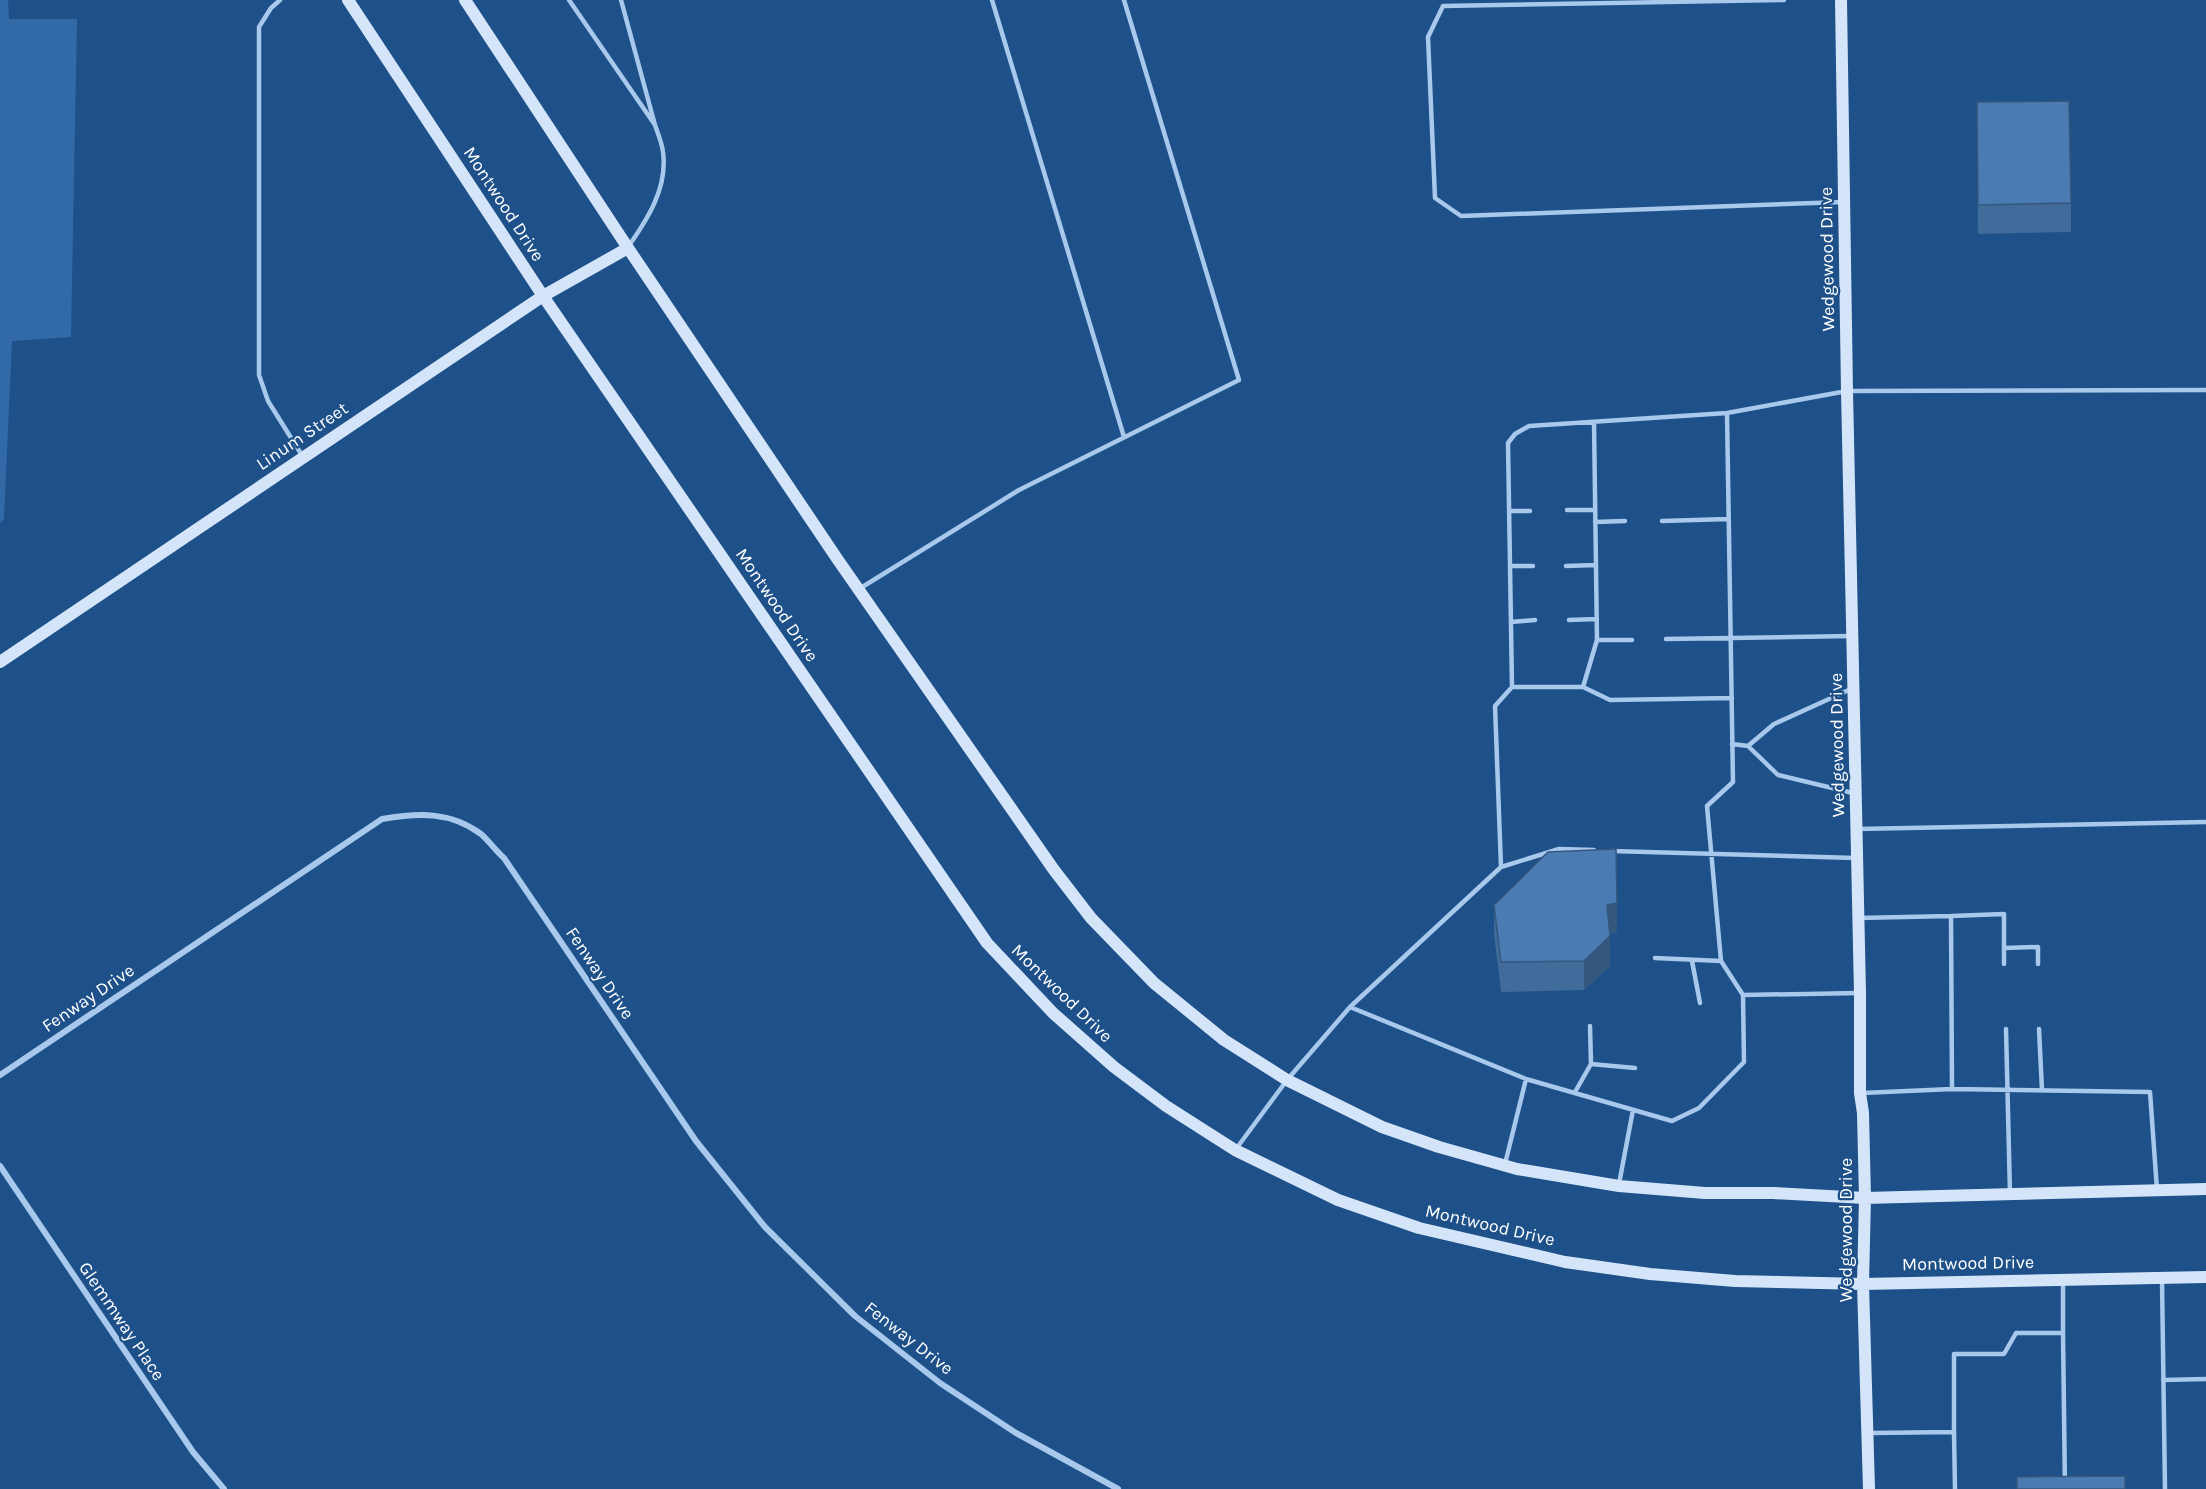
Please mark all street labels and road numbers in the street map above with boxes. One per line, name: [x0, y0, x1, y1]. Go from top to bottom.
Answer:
street label: Montwood Drive: [459, 142, 549, 266]
street label: Wedgewood Drive: [1815, 187, 1839, 331]
street label: Linum Street: [252, 397, 352, 475]
street label: Montwood Drive: [731, 544, 823, 666]
street label: Wedgewood Drive: [1825, 673, 1849, 817]
street label: Fenway Drive: [561, 923, 639, 1023]
street label: Montwood Drive: [1007, 939, 1117, 1047]
street label: Fenway Drive: [38, 959, 138, 1037]
street label: Wedgewood Drive: [1835, 1158, 1857, 1302]
street label: Montwood Drive: [1423, 1199, 1557, 1251]
street label: Montwood Drive: [1902, 1251, 2034, 1275]
street label: Glemmway Place: [74, 1257, 170, 1385]
street label: Fenway Drive: [860, 1296, 958, 1380]

